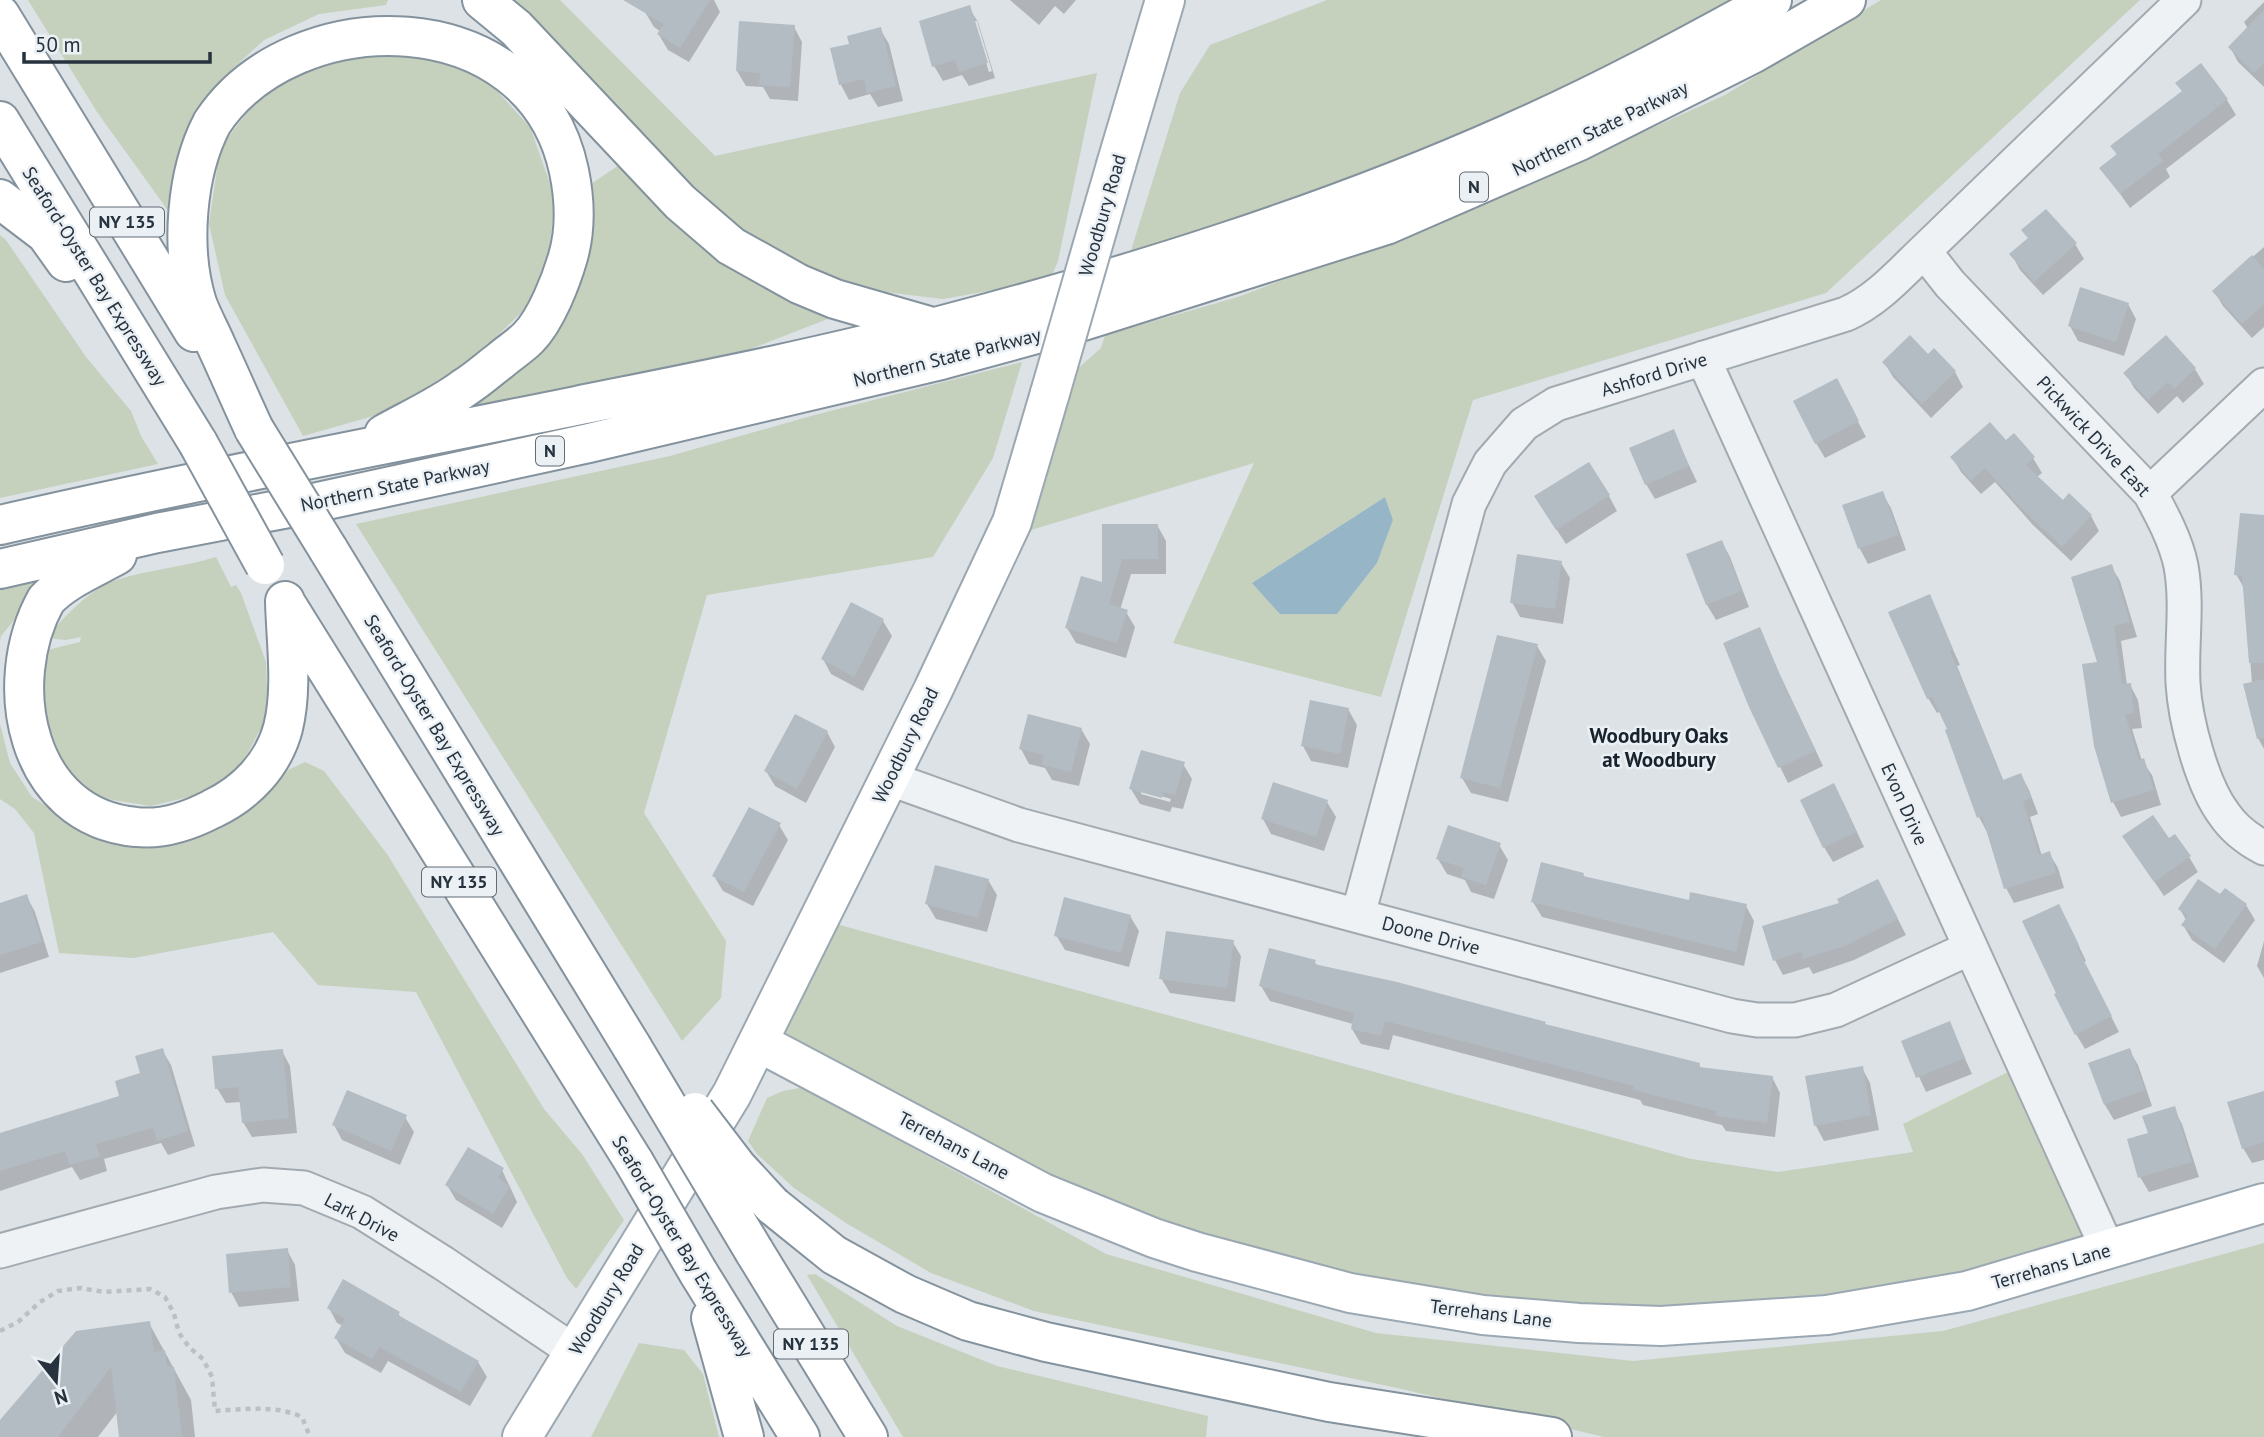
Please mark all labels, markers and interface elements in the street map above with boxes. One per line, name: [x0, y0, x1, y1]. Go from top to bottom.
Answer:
scale bar: [24, 21, 210, 65]
text: 50 m: [35, 31, 81, 58]
street label: Northern State Parkway: [1508, 75, 1692, 181]
street label: Woodbury Road: [1073, 151, 1131, 279]
street label: Seaford-Oyster Bay Expressway: [18, 162, 173, 390]
road number: N: [1460, 172, 1488, 202]
road number: NY 135: [90, 208, 164, 236]
street label: Northern State Parkway: [851, 322, 1043, 392]
street label: Ashford Drive: [1598, 346, 1710, 402]
street label: Pickwick Drive East: [2032, 371, 2156, 502]
road number: N: [536, 436, 564, 466]
street label: Northern State Parkway: [298, 453, 492, 517]
street label: Seaford-Oyster Bay Expressway: [359, 610, 511, 840]
street label: Woodbury Road: [867, 683, 943, 807]
district label: Woodbury Oaks at Woodbury: [1590, 722, 1729, 773]
street label: Evon Drive: [1876, 759, 1934, 849]
road number: NY 135: [422, 868, 496, 897]
street label: Doone Drive: [1379, 910, 1483, 960]
street label: Terrehans Lane: [894, 1106, 1014, 1184]
street label: Seaford-Oyster Bay Expressway: [607, 1131, 759, 1361]
street label: Lark Drive: [320, 1187, 404, 1247]
street label: Terrehans Lane: [1989, 1238, 2113, 1294]
street label: Woodbury Road: [563, 1239, 649, 1359]
street label: Terrehans Lane: [1429, 1294, 1553, 1332]
road number: NY 135: [774, 1330, 848, 1358]
north arrow: [21, 1346, 91, 1416]
text: N: [51, 1384, 70, 1411]

